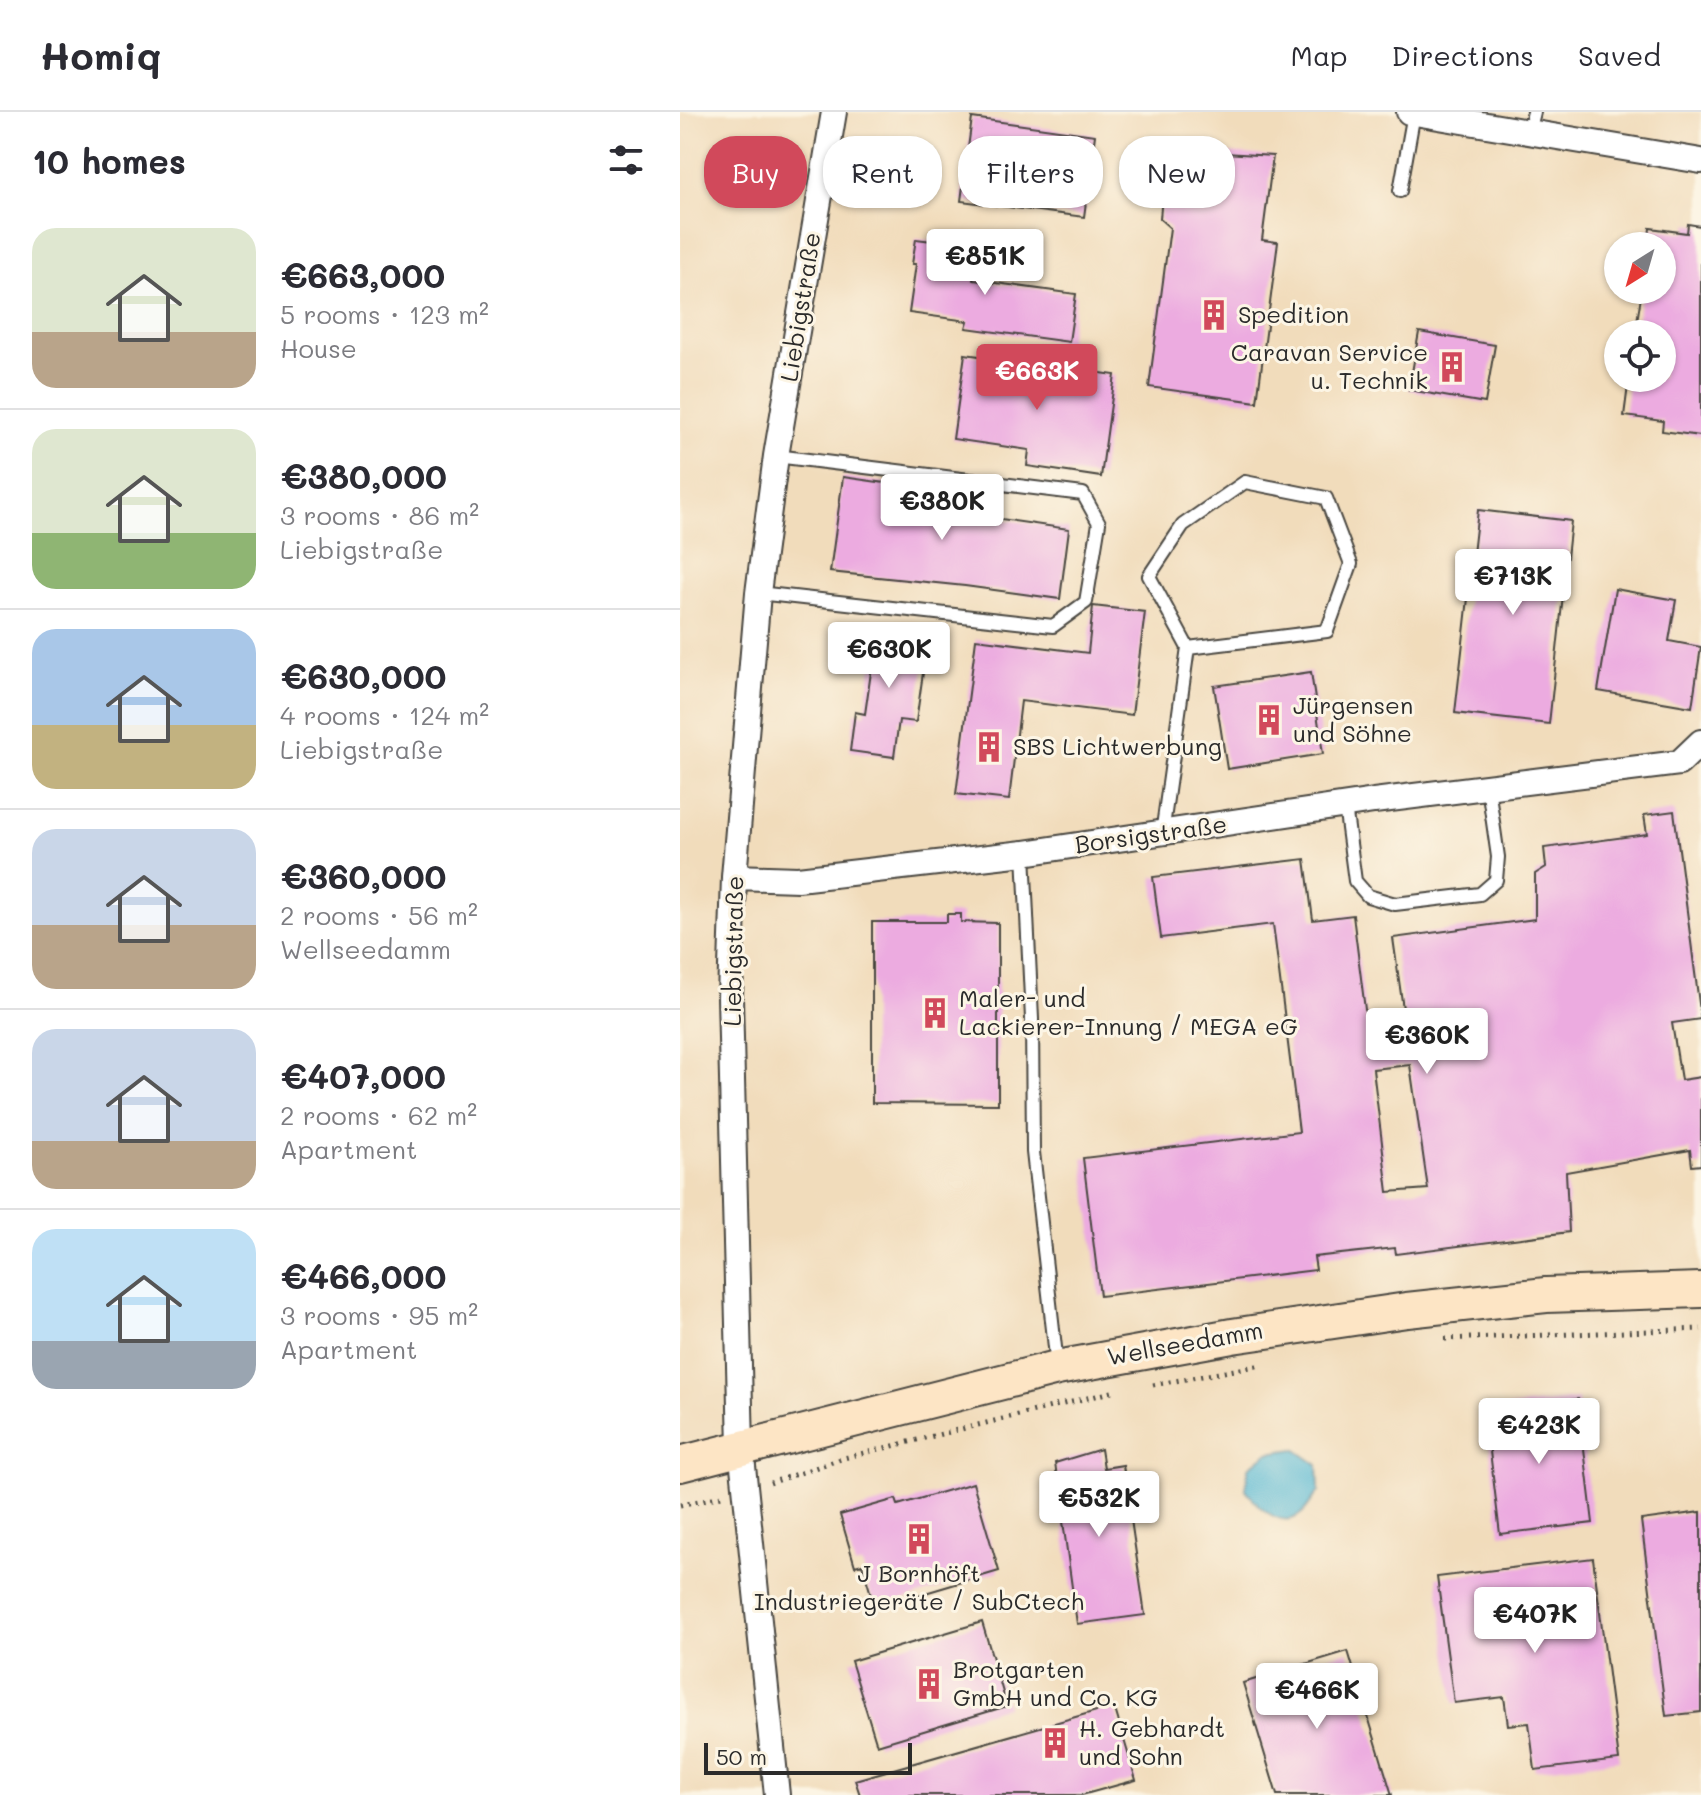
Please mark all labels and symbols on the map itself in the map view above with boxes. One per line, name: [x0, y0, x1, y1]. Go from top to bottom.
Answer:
pin: €851K: [929, 229, 1041, 297]
street label: Liebigstraße: [772, 230, 827, 384]
north arrow: [1604, 232, 1676, 304]
building icon: Spedition: [1197, 298, 1231, 332]
place label: Spedition: [1238, 298, 1349, 329]
place label: Caravan Service u. Technik: [1231, 336, 1428, 395]
pin: €663K: [981, 344, 1093, 412]
building icon: Caravan Service u. Technik: [1435, 350, 1469, 384]
pin: €380K: [886, 474, 998, 542]
pin: €713K: [1457, 549, 1569, 617]
pin: €630K: [833, 622, 945, 690]
place label: Jürgensen und Söhne: [1293, 689, 1413, 748]
building icon: Jürgensen und Söhne: [1252, 703, 1286, 737]
building icon: SBS Lichtwerbung: [972, 730, 1006, 764]
place label: SBS Lichtwerbung: [1013, 730, 1222, 761]
street label: Borsigstraße: [1073, 807, 1229, 860]
street label: Liebigstraße: [716, 875, 749, 1027]
place label: Maler- und Lackierer-Innung / MEGA eG: [959, 982, 1298, 1041]
building icon: Maler- und Lackierer-Innung / MEGA eG: [918, 996, 952, 1030]
pin: €360K: [1371, 1008, 1483, 1076]
street label: Wellseedamm: [1104, 1314, 1265, 1371]
pin: €423K: [1483, 1398, 1595, 1466]
pin: €532K: [1043, 1471, 1155, 1539]
building icon: J Bornhöft Industriegeräte / SubCtech: [902, 1522, 936, 1556]
place label: J Bornhöft Industriegeräte / SubCtech: [754, 1557, 1084, 1616]
pin: €407K: [1479, 1587, 1591, 1655]
place label: Brotgarten GmbH und Co. KG: [953, 1653, 1158, 1712]
pin: €466K: [1261, 1663, 1373, 1731]
building icon: Brotgarten GmbH und Co. KG: [912, 1667, 946, 1701]
place label: H. Gebhardt und Sohn: [1079, 1712, 1225, 1771]
building icon: H. Gebhardt und Sohn: [1038, 1726, 1072, 1760]
scale bar: [704, 1739, 912, 1775]

